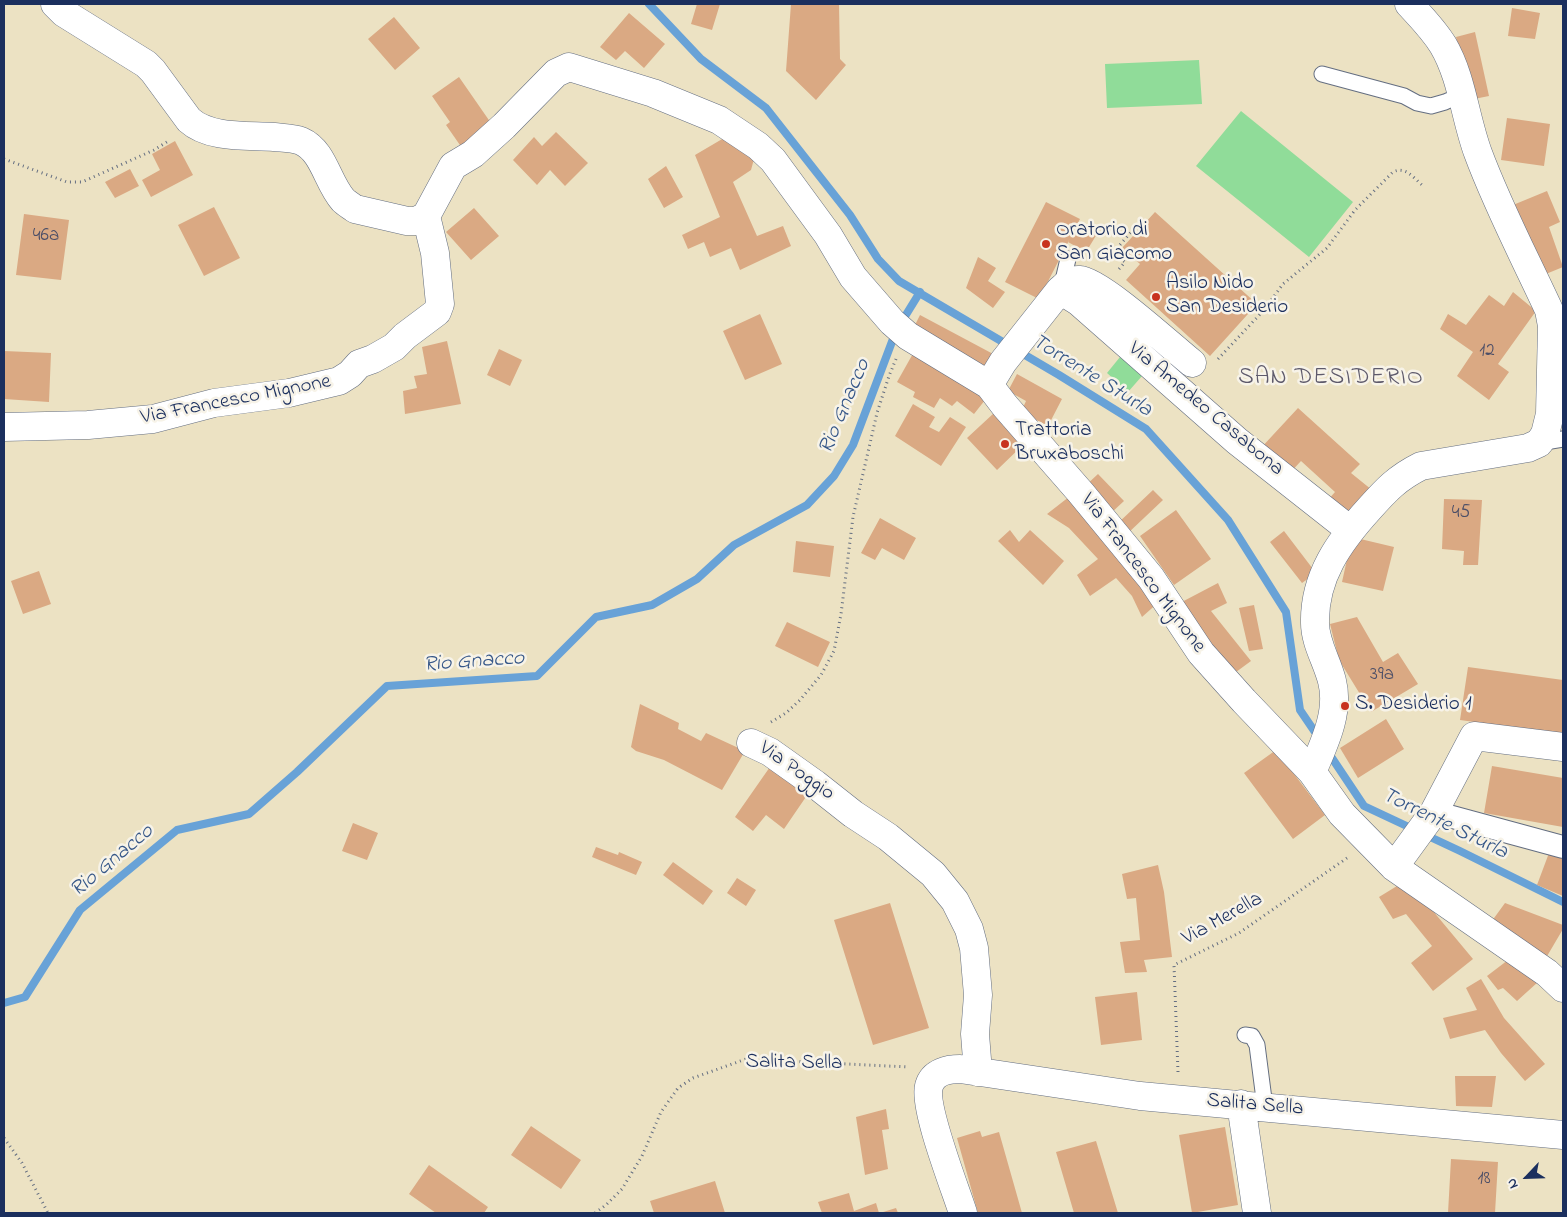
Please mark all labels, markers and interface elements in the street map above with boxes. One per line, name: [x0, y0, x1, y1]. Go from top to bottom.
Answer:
place label: Oratorio di San Giacomo: [1056, 219, 1172, 269]
house number: 46a: [33, 226, 59, 248]
marker: Oratorio di San Giacomo: [1040, 238, 1052, 250]
place label: Asilo Nido San Desiderio: [1166, 272, 1288, 322]
marker: Asilo Nido San Desiderio: [1150, 291, 1162, 303]
water label: Torrente Sturla: [1026, 330, 1156, 424]
street label: Via Amedeo Casabona: [1122, 337, 1288, 483]
house number: 12: [1479, 341, 1495, 363]
water label: Rio Gnacco: [814, 356, 878, 458]
district label: SAN DESIDERIO: [1237, 365, 1425, 393]
street label: Via Francesco Mignone: [139, 370, 333, 432]
place label: Trattoria Bruxaboschi: [1015, 419, 1124, 469]
marker: Trattoria Bruxaboschi: [999, 438, 1011, 450]
street label: Via Francesco Mignone: [1074, 489, 1210, 659]
house number: 45: [1452, 503, 1470, 525]
water label: Rio Gnacco: [423, 646, 525, 680]
house number: 39a: [1370, 665, 1394, 687]
place label: S. Desiderio 1: [1355, 693, 1472, 719]
marker: S. Desiderio 1: [1339, 700, 1351, 712]
street label: Via Poggio: [753, 737, 839, 807]
water label: Torrente Sturla: [1377, 783, 1511, 867]
water label: Rio Gnacco: [66, 820, 160, 904]
street label: Via Merella: [1179, 888, 1267, 952]
street label: Salita Sella: [745, 1051, 843, 1077]
street label: Salita Sella: [1206, 1089, 1304, 1123]
north arrow: [1502, 1152, 1552, 1202]
house number: 18: [1477, 1169, 1491, 1191]
text: N: [1501, 1175, 1524, 1192]

